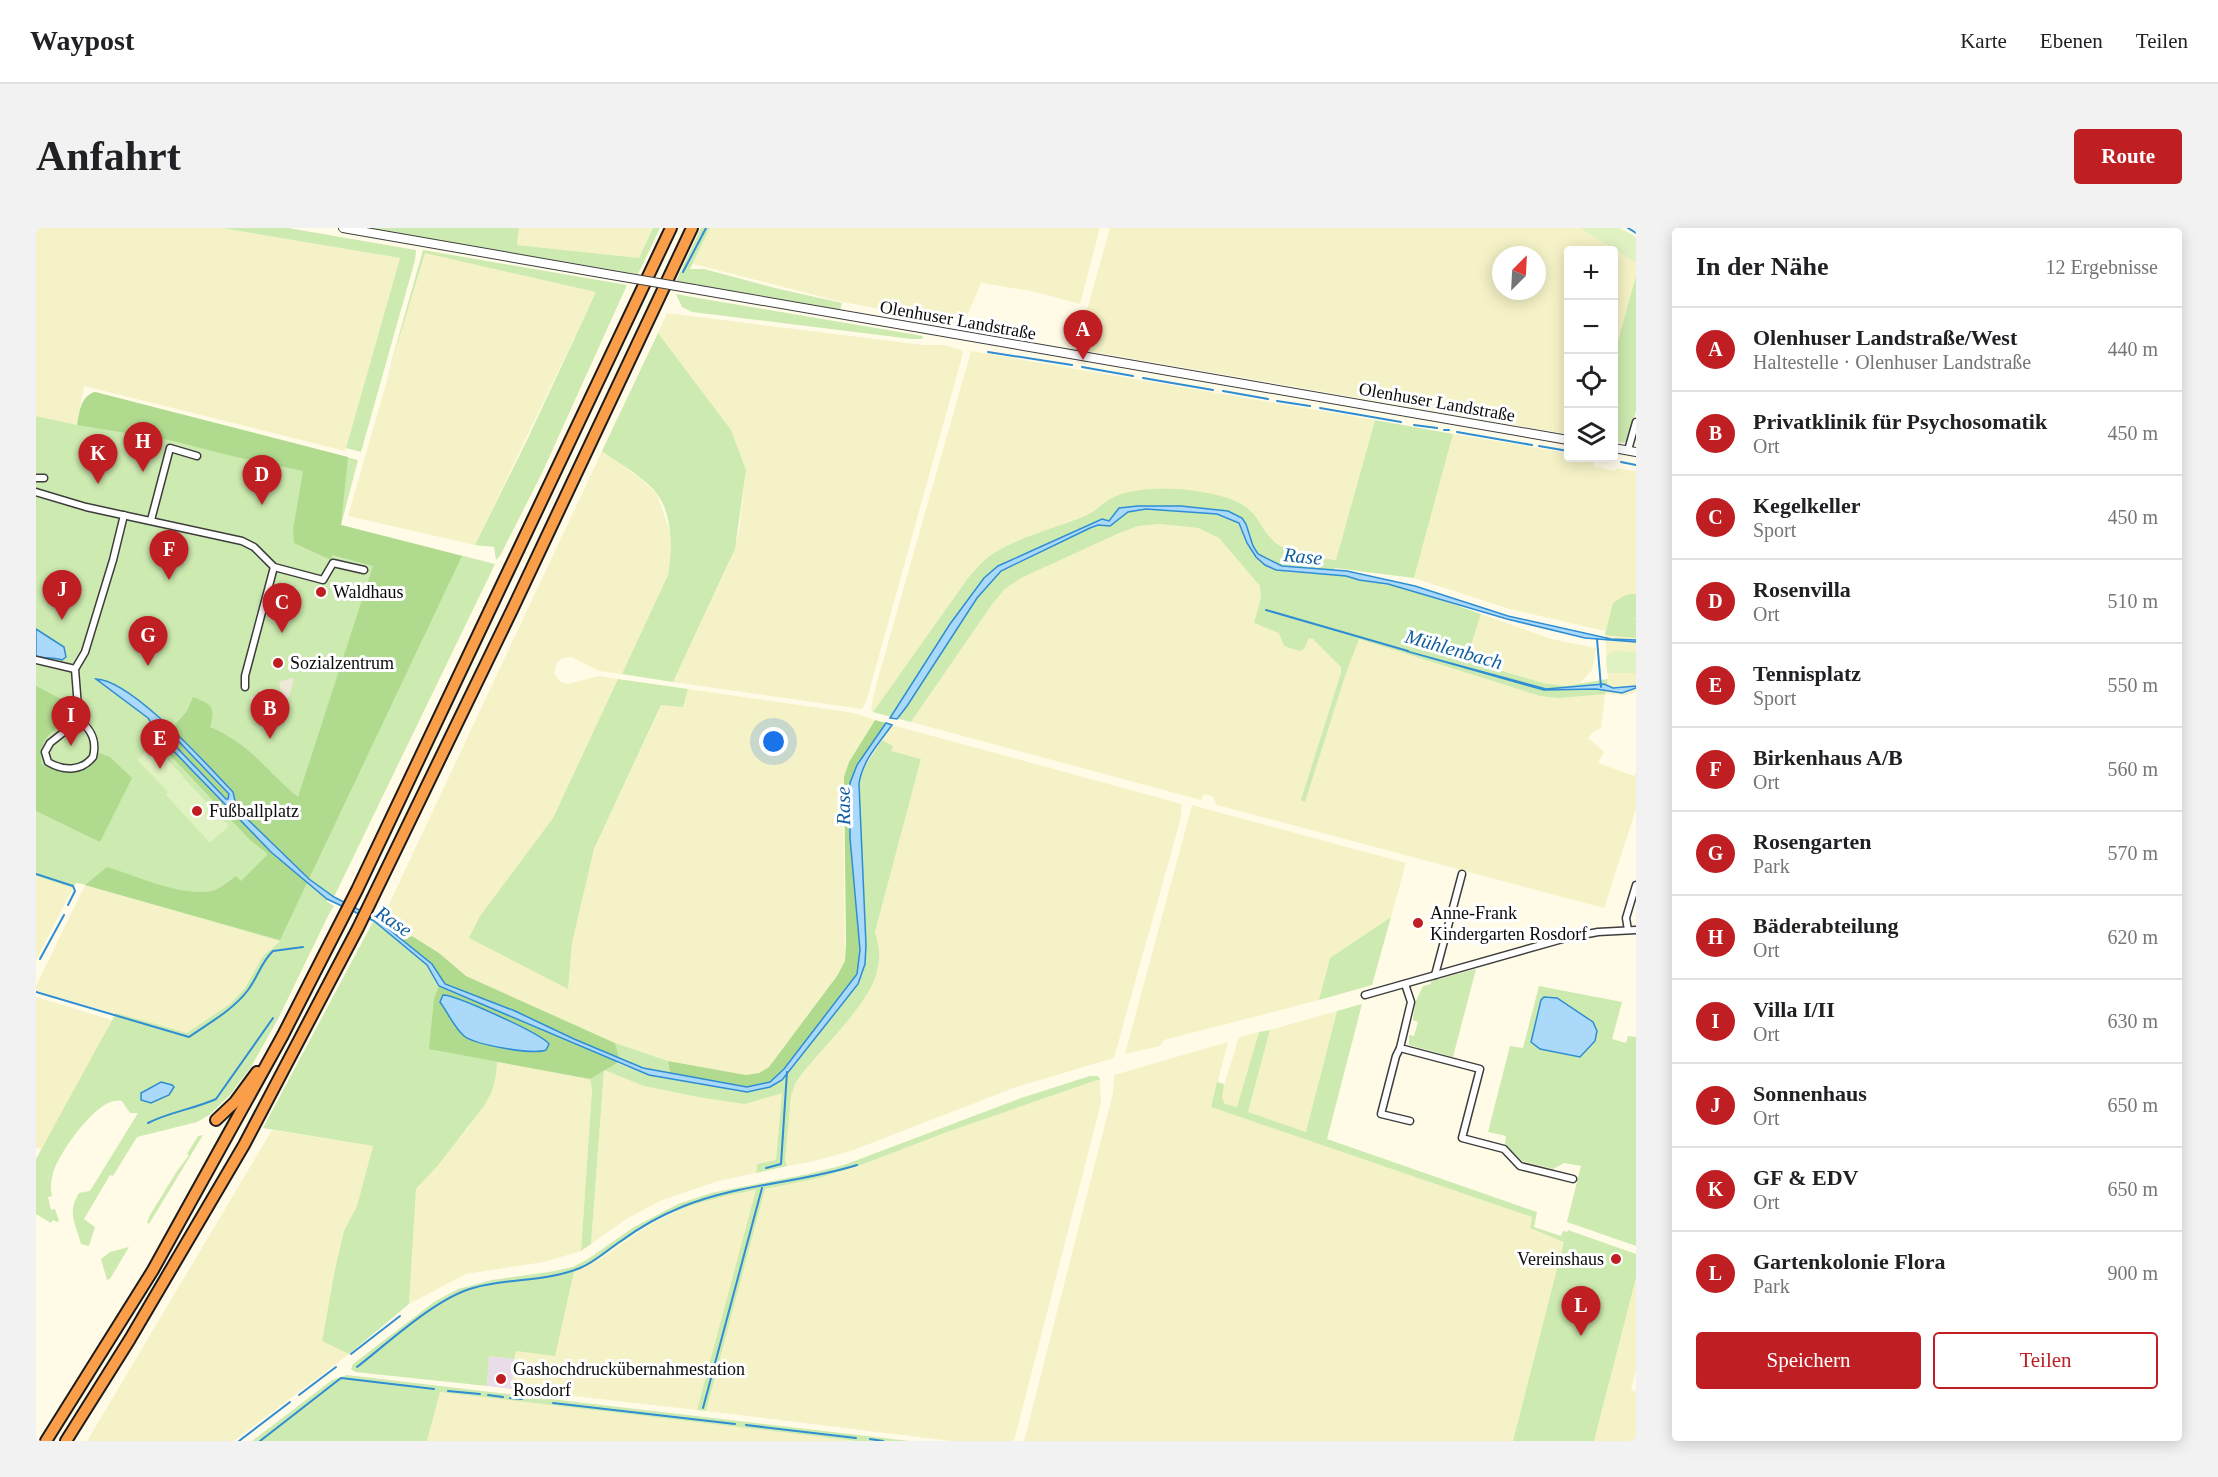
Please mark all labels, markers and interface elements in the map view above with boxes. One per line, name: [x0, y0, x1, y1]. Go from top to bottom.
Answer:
text: Waypost: [30, 25, 134, 56]
text: Karte: [1960, 29, 2007, 53]
text: Ebenen: [2040, 29, 2103, 53]
text: Teilen: [2136, 29, 2188, 53]
button: Route: [2074, 129, 2182, 184]
text: Anfahrt: [36, 133, 181, 179]
north arrow: [1492, 246, 1546, 300]
map controls: [1564, 246, 1618, 462]
button: +: [1564, 246, 1618, 300]
text: In der Nähe: [1696, 252, 1828, 281]
text: 12 Ergebnisse: [2046, 256, 2158, 278]
street label: Olenhuser Landstraße: [878, 296, 1038, 344]
button: −: [1564, 300, 1618, 354]
pin: A: [1064, 310, 1102, 360]
text: Olenhuser Landstraße/West: [1753, 325, 2017, 350]
text: A: [1708, 338, 1723, 360]
text: 440 m: [2107, 338, 2158, 360]
text: Haltestelle · Olenhuser Landstraße: [1753, 351, 2031, 373]
button: locate: [1564, 354, 1618, 408]
street label: Olenhuser Landstraße: [1357, 378, 1517, 426]
button: layers: [1564, 408, 1618, 462]
text: Privatklinik für Psychosomatik: [1753, 409, 2047, 434]
pin: H: [124, 422, 162, 472]
text: B: [1709, 422, 1722, 444]
text: 450 m: [2107, 422, 2158, 444]
pin: K: [78, 434, 118, 484]
text: Ort: [1753, 435, 1780, 457]
pin: D: [242, 456, 282, 505]
text: Kegelkeller: [1753, 493, 1861, 518]
text: C: [1708, 506, 1723, 528]
text: 450 m: [2107, 506, 2158, 528]
text: Sport: [1753, 519, 1796, 541]
pin: F: [150, 530, 188, 580]
water label: Rase: [1282, 543, 1324, 569]
pin: J: [42, 570, 82, 620]
text: Rosenvilla: [1753, 577, 1851, 602]
place label: Waldhaus: [333, 582, 404, 602]
pin: C: [262, 584, 302, 633]
marker: Waldhaus: [314, 585, 328, 599]
text: D: [1708, 590, 1723, 612]
text: 510 m: [2107, 590, 2158, 612]
text: Ort: [1753, 603, 1780, 625]
pin: G: [128, 616, 168, 666]
water label: Mühlenbach: [1402, 624, 1505, 673]
place label: Sozialzentrum: [290, 653, 394, 673]
marker: Sozialzentrum: [271, 656, 285, 670]
text: Tennisplatz: [1753, 661, 1861, 686]
text: E: [1709, 674, 1722, 696]
text: 550 m: [2107, 674, 2158, 696]
text: Sport: [1753, 687, 1796, 709]
pin: B: [250, 690, 290, 739]
pin: I: [51, 696, 90, 746]
pin: E: [140, 720, 180, 769]
your location: [759, 727, 788, 756]
text: Birkenhaus A/B: [1753, 745, 1903, 770]
text: F: [1709, 758, 1722, 780]
text: 560 m: [2107, 758, 2158, 780]
text: Ort: [1753, 771, 1780, 793]
water label: Rase: [832, 786, 854, 827]
place label: Fußballplatz: [209, 801, 299, 821]
marker: Fußballplatz: [190, 804, 204, 818]
text: Rosengarten: [1753, 829, 1872, 854]
text: G: [1708, 842, 1723, 864]
text: 570 m: [2107, 842, 2158, 864]
text: Park: [1753, 855, 1790, 877]
water label: Rase: [371, 900, 416, 941]
place label: Anne-Frank Kindergarten Rosdorf: [1430, 903, 1587, 944]
text: Bäderabteilung: [1753, 913, 1898, 938]
marker: Anne-Frank Kindergarten Rosdorf: [1411, 916, 1425, 930]
text: H: [1708, 926, 1723, 948]
text: 620 m: [2107, 926, 2158, 948]
text: Ort: [1753, 939, 1780, 961]
text: Villa I/II: [1753, 997, 1835, 1022]
text: I: [1712, 1010, 1719, 1032]
text: 630 m: [2107, 1010, 2158, 1032]
text: Ort: [1753, 1023, 1780, 1045]
text: Sonnenhaus: [1753, 1081, 1867, 1106]
text: J: [1711, 1094, 1721, 1116]
text: 650 m: [2107, 1094, 2158, 1116]
text: Ort: [1753, 1107, 1780, 1129]
text: GF & EDV: [1753, 1165, 1859, 1190]
text: K: [1708, 1178, 1723, 1200]
text: 650 m: [2107, 1178, 2158, 1200]
text: Ort: [1753, 1191, 1780, 1213]
place label: Vereinshaus: [1517, 1249, 1604, 1269]
text: Gartenkolonie Flora: [1753, 1249, 1945, 1274]
marker: Vereinshaus: [1609, 1252, 1623, 1266]
text: L: [1709, 1262, 1722, 1284]
text: 900 m: [2107, 1262, 2158, 1284]
text: Park: [1753, 1275, 1790, 1297]
pin: L: [1562, 1286, 1600, 1336]
button: Speichern: [1696, 1332, 1921, 1389]
button: Teilen: [1933, 1332, 2158, 1389]
place label: Gashochdruckübernahmestation Rosdorf: [513, 1359, 745, 1400]
marker: Gashochdruckübernahmestation Rosdorf: [494, 1372, 508, 1386]

